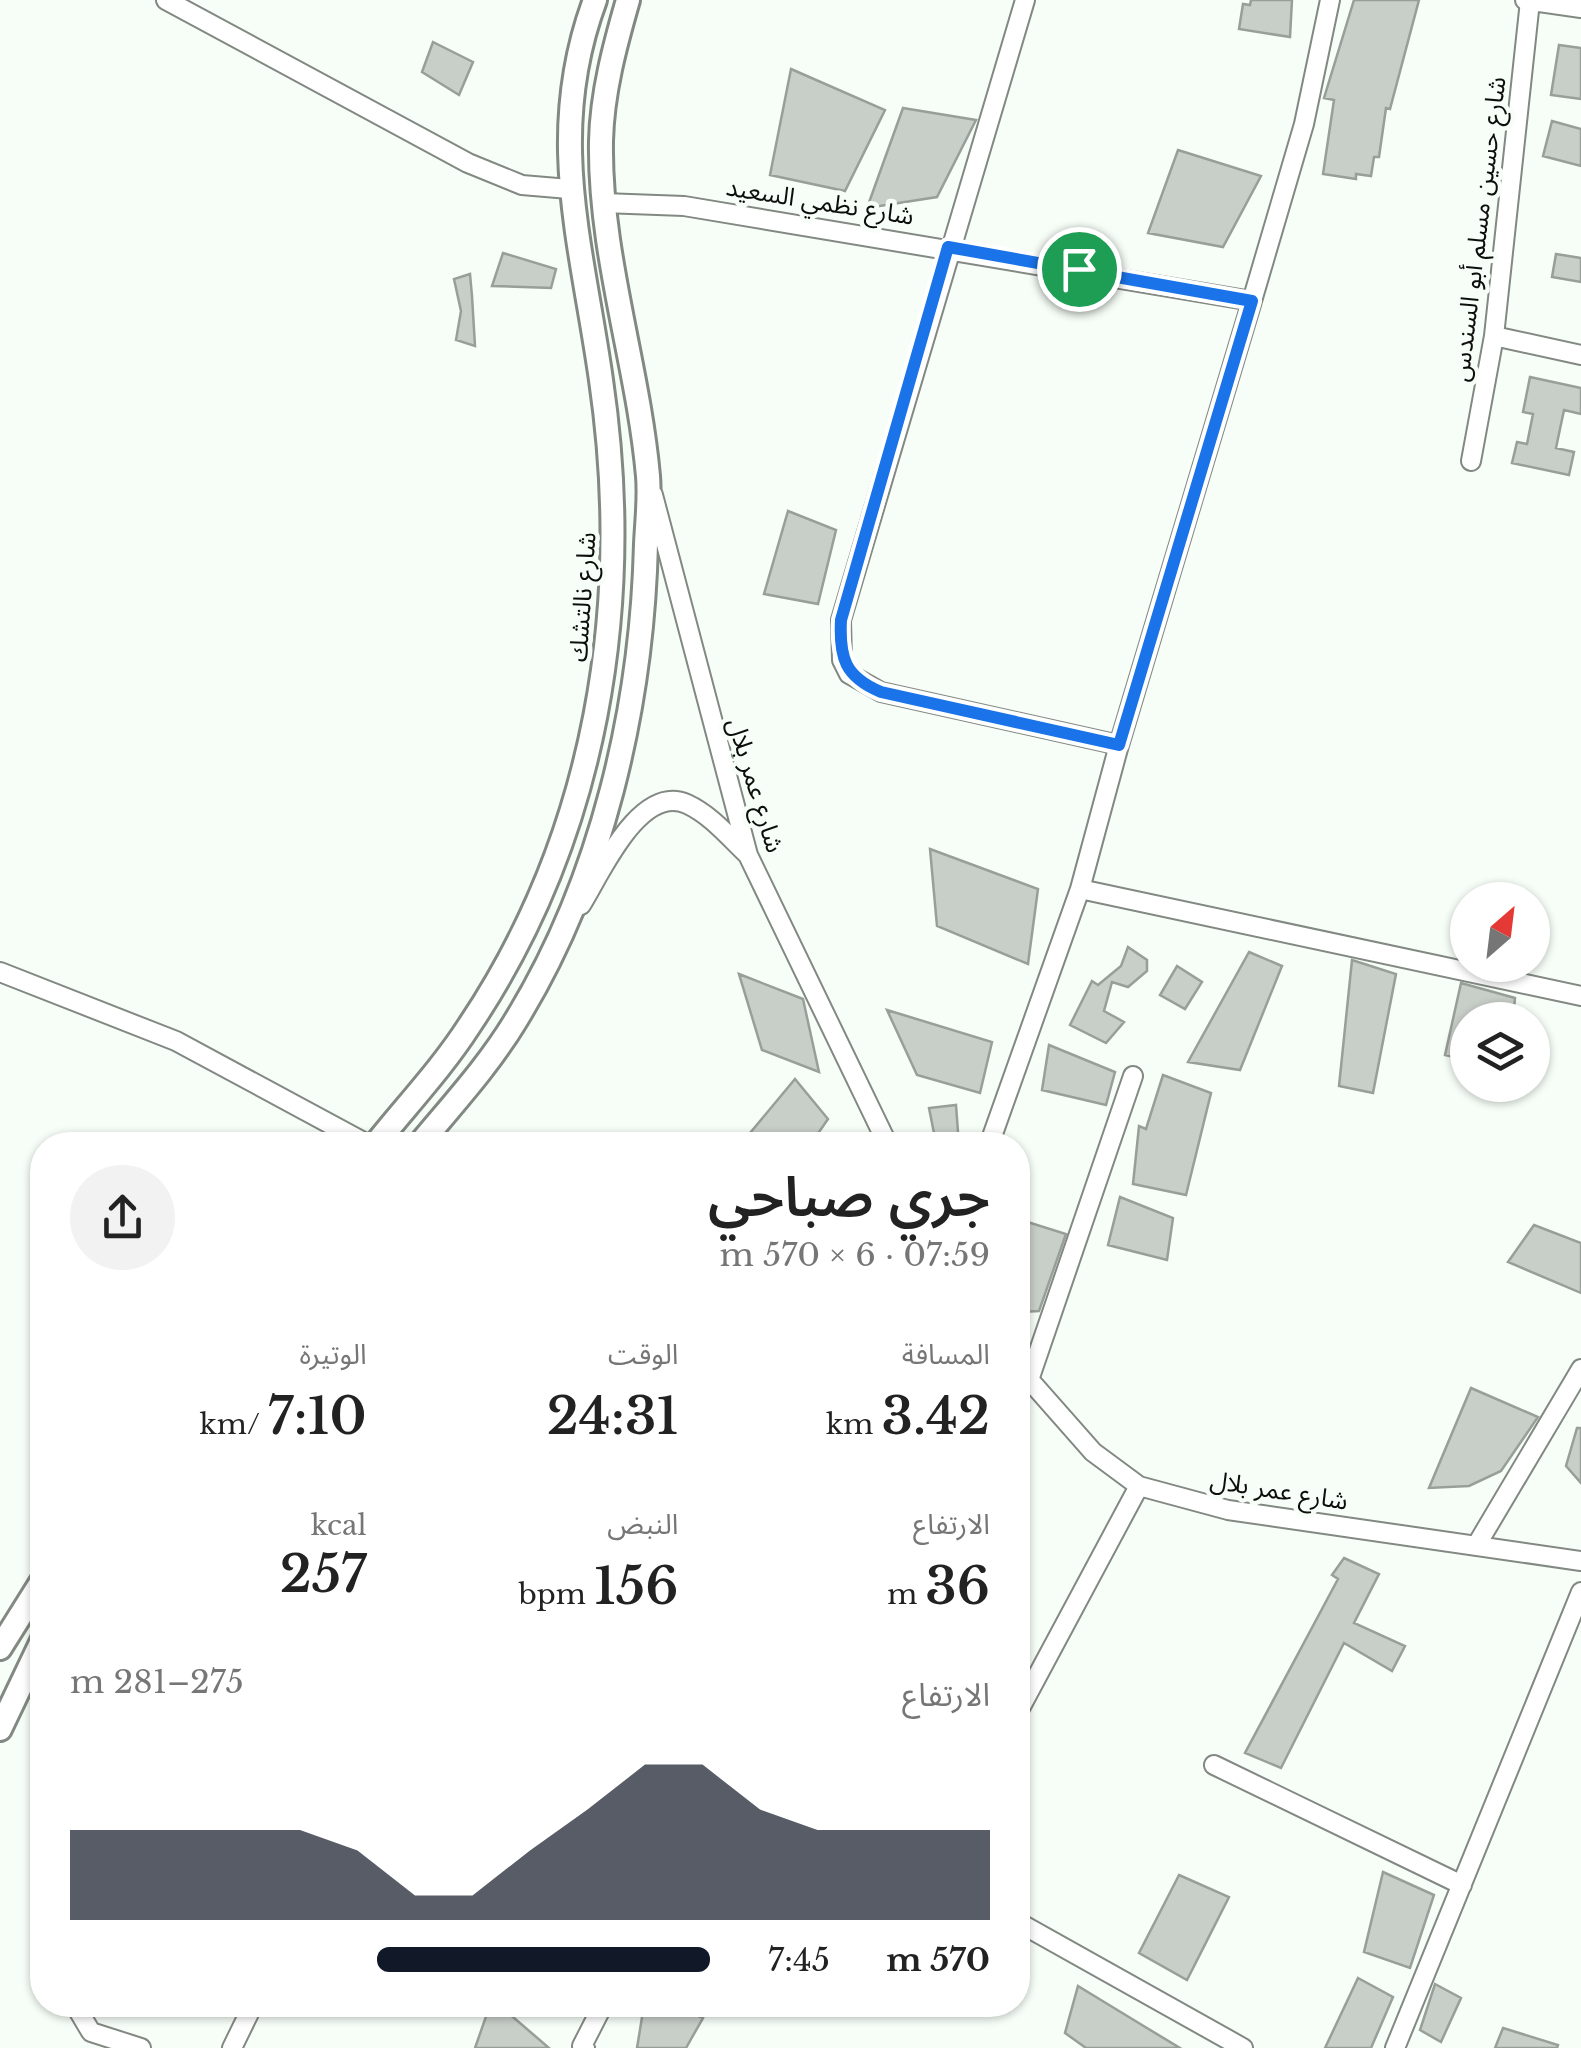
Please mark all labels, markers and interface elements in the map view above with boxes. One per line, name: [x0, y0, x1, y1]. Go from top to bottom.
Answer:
street label: شارع حسين مسلم أبو السندس: [1444, 75, 1517, 384]
street label: شارع نظمي السعيد: [723, 171, 916, 235]
pin: [1037, 227, 1122, 312]
icon: arrive: [1052, 242, 1107, 297]
street label: شارع نالتشك: [563, 531, 605, 663]
street label: شارع عمر بلال: [717, 714, 791, 857]
north arrow: [1450, 882, 1550, 982]
map controls: [1450, 882, 1550, 1102]
button: layers: [1450, 1002, 1550, 1102]
text: جري صباحي: [708, 1163, 990, 1231]
button: share: [70, 1165, 175, 1270]
text: 07:59 · 6 × 570 m: [720, 1235, 990, 1275]
text: الوتيرة: [299, 1337, 367, 1372]
text: الوقت: [608, 1337, 678, 1372]
text: المسافة: [902, 1337, 990, 1372]
text: 7:10: [268, 1385, 367, 1448]
text: 24:31: [547, 1385, 678, 1448]
text: 3.42: [881, 1385, 990, 1448]
text: /km: [200, 1407, 268, 1442]
text: km: [826, 1407, 881, 1442]
street label: شارع عمر بلال: [1207, 1464, 1350, 1520]
text: النبض: [607, 1507, 678, 1542]
text: الارتفاع: [913, 1507, 990, 1542]
text: kcal: [311, 1508, 367, 1543]
text: 257: [280, 1543, 367, 1606]
text: 156: [594, 1555, 678, 1618]
text: 36: [925, 1555, 990, 1618]
text: bpm: [518, 1577, 594, 1612]
text: m: [887, 1577, 925, 1612]
text: 275–281 m: [70, 1662, 244, 1702]
text: الارتفاع: [902, 1675, 990, 1715]
text: 7:45: [768, 1940, 830, 1980]
text: 570 m: [886, 1940, 990, 1980]

